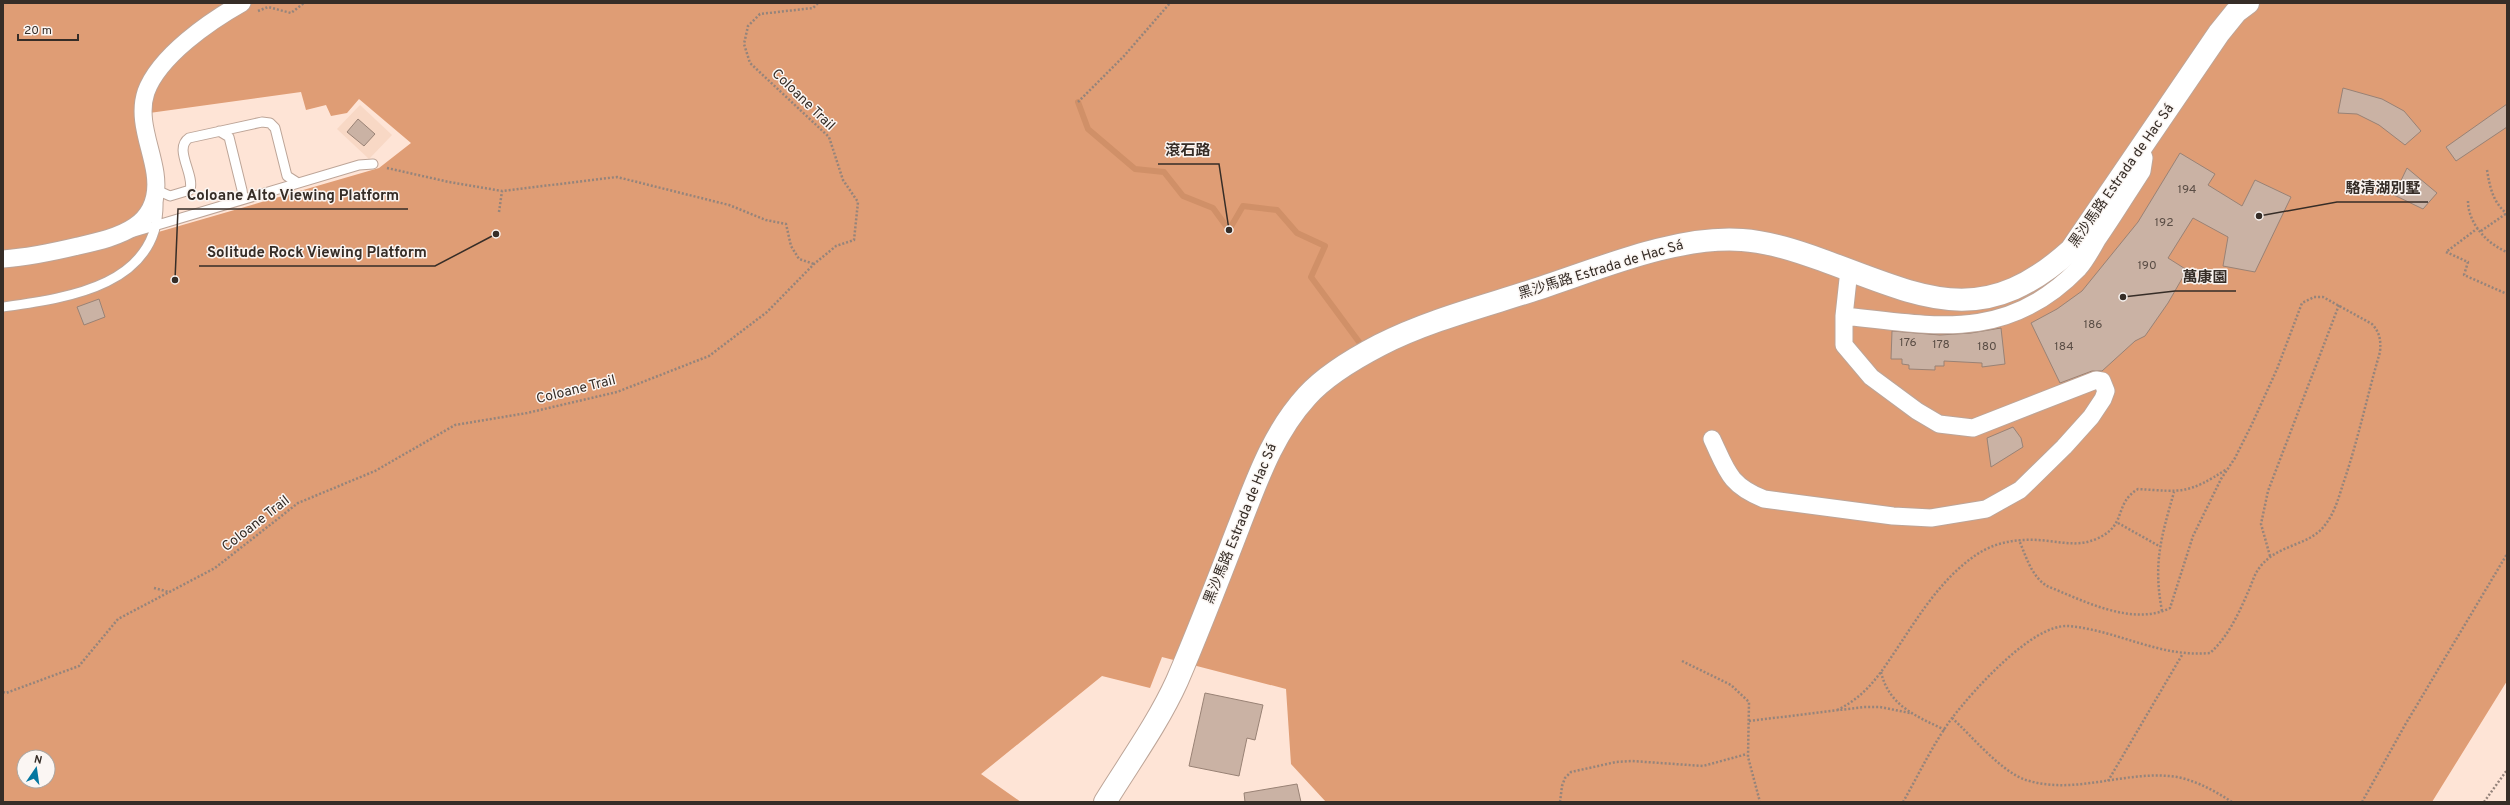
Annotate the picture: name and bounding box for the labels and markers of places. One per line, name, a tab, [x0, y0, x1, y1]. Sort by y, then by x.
callout: 滾石路	[1158, 137, 1219, 164]
callout: 駱清湖別墅	[2337, 175, 2428, 202]
callout: Coloane Alto Viewing Platform	[178, 182, 408, 209]
callout: Solitude Rock Viewing Platform	[199, 239, 435, 266]
callout: 萬康園	[2175, 264, 2236, 291]

